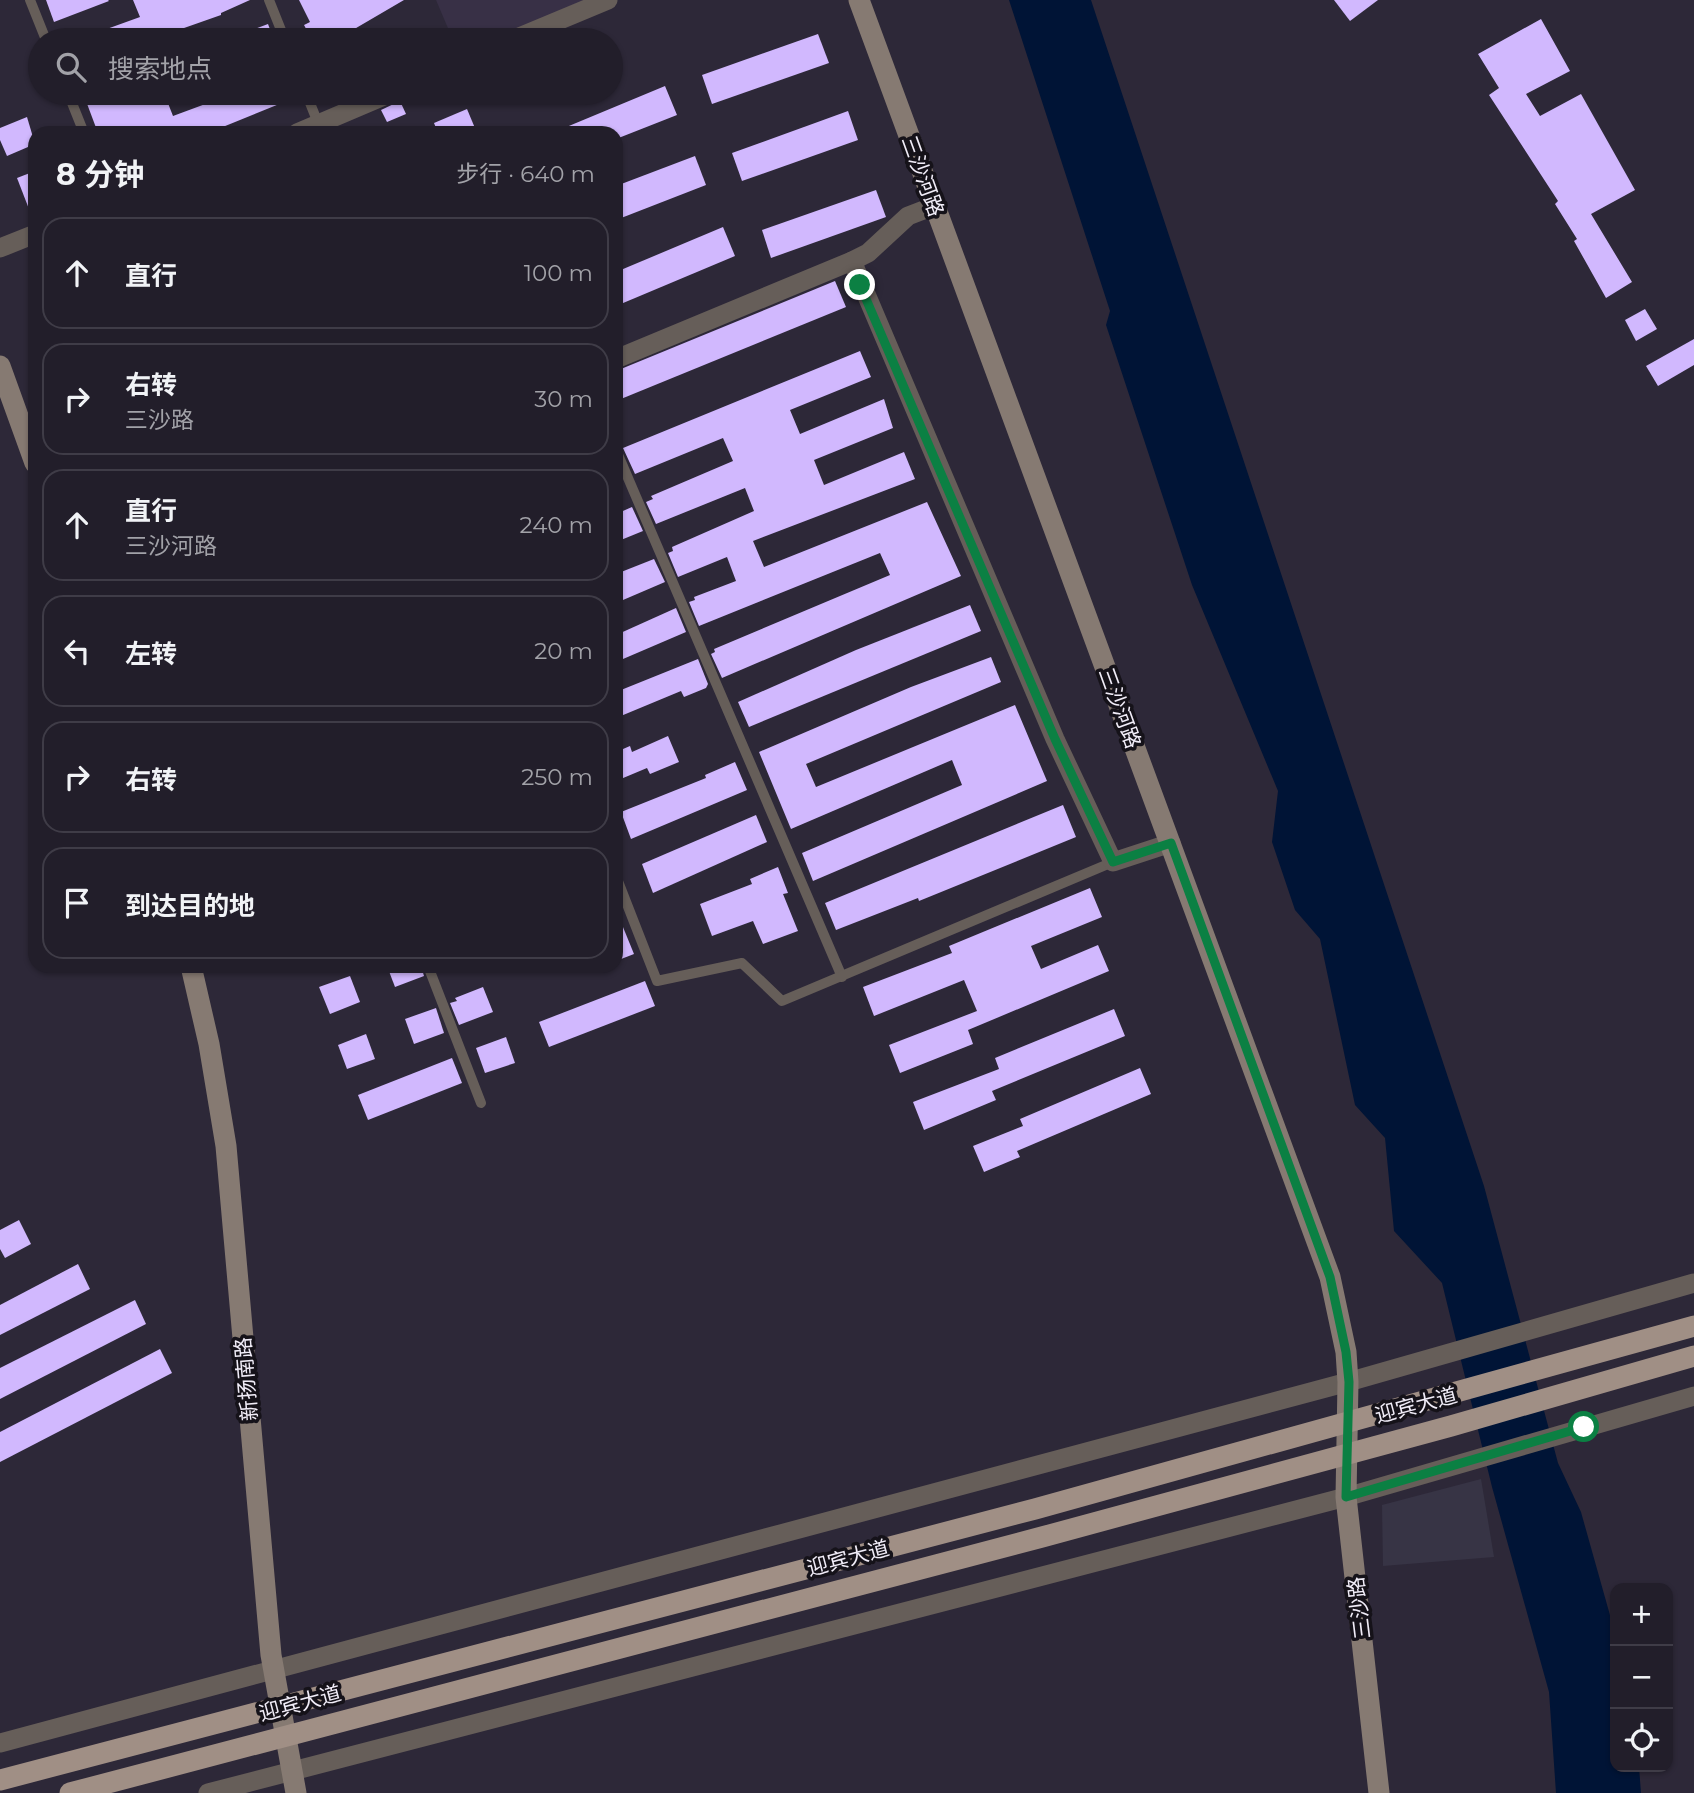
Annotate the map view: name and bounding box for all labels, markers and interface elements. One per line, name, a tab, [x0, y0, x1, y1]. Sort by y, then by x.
search box	[28, 28, 623, 105]
icon: search	[52, 48, 90, 86]
text: 搜索地点	[108, 53, 212, 85]
street label: 三沙河路	[897, 132, 949, 220]
text: 8 分钟	[56, 156, 144, 193]
text: 步行 · 640 m	[456, 160, 595, 188]
icon: ahead	[58, 254, 96, 292]
text: 100 m	[524, 259, 593, 287]
text: 直行	[125, 260, 177, 292]
route end	[844, 269, 875, 300]
text: 右转	[125, 369, 177, 401]
icon: right	[58, 380, 96, 418]
text: 30 m	[534, 385, 593, 413]
text: 三沙路	[125, 406, 194, 434]
text: 直行	[125, 495, 177, 527]
icon: ahead	[58, 506, 96, 544]
text: 240 m	[520, 511, 593, 539]
text: 三沙河路	[125, 532, 217, 560]
icon: left	[58, 632, 96, 670]
text: 20 m	[534, 637, 593, 665]
text: 左转	[125, 638, 177, 670]
street label: 三沙河路	[1094, 664, 1146, 752]
icon: right	[58, 758, 96, 796]
text: 250 m	[521, 763, 593, 791]
text: 右转	[125, 764, 177, 796]
icon: arrive	[58, 884, 96, 922]
text: 到达目的地	[125, 890, 255, 922]
street label: 新扬南路	[230, 1336, 262, 1422]
street label: 迎宾大道	[1372, 1382, 1460, 1428]
route start	[1568, 1411, 1599, 1442]
street label: 迎宾大道	[804, 1535, 892, 1581]
street label: 三沙路	[1343, 1575, 1375, 1641]
map controls	[1610, 1583, 1673, 1772]
button: +	[1610, 1583, 1673, 1646]
button: −	[1610, 1646, 1673, 1709]
street label: 迎宾大道	[256, 1680, 344, 1726]
button: locate	[1610, 1709, 1673, 1772]

